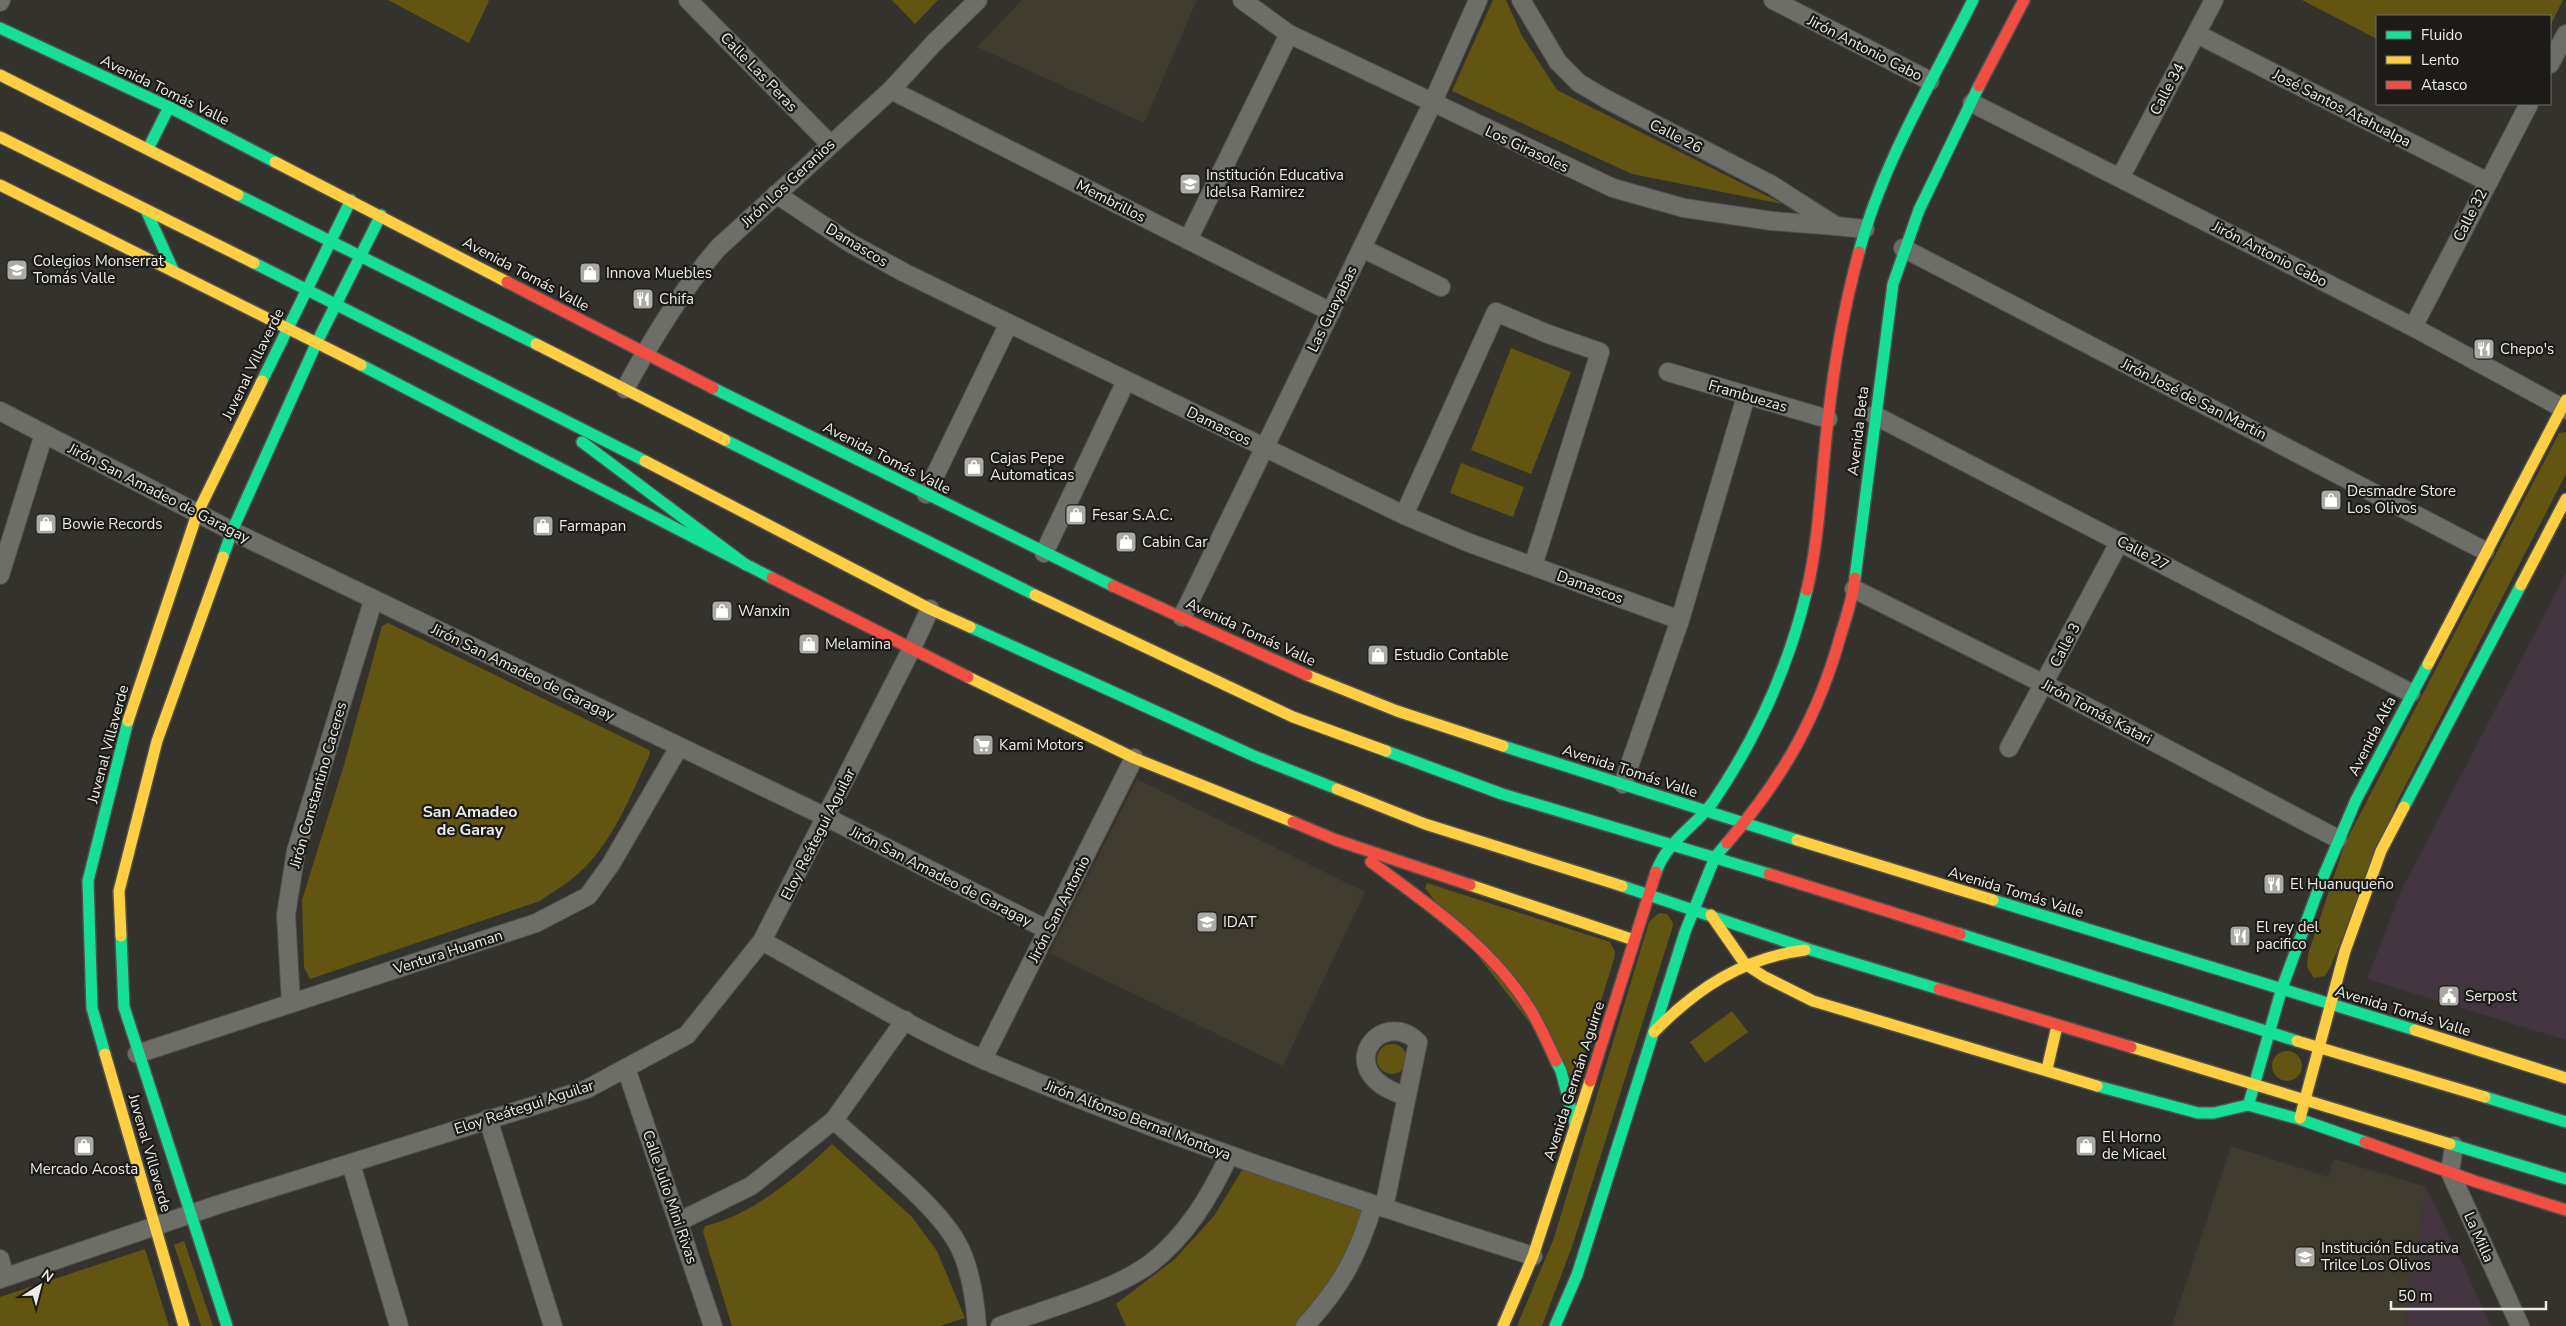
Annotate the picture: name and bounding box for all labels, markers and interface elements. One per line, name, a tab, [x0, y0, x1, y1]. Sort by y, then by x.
street label: Jirón Antonio Cabo	[1803, 10, 1926, 86]
legend	[2376, 15, 2551, 105]
text: Fluido	[2421, 25, 2463, 45]
street label: Calle Las Peras	[716, 28, 802, 116]
street label: Avenida Tomás Valle	[97, 50, 233, 130]
text: Lento	[2421, 50, 2459, 70]
street label: Calle 34	[2145, 59, 2189, 119]
street label: José Santos Atahualpa	[2269, 64, 2414, 152]
text: Atasco	[2421, 75, 2467, 95]
street label: Calle 26	[1646, 114, 1706, 158]
street label: Los Girasoles	[1482, 121, 1572, 177]
street label: Jirón Los Geranios	[736, 134, 839, 232]
place label: Institución Educativa Idelsa Ramirez	[1206, 165, 1344, 202]
school or university icon: Institución Educativa Idelsa Ramirez	[1178, 172, 1202, 196]
street label: Membrillos	[1073, 175, 1149, 227]
street label: Calle 32	[2448, 185, 2492, 245]
street label: Jirón Antonio Cabo	[2208, 216, 2331, 292]
street label: Damascos	[822, 219, 892, 271]
street label: Avenida Tomás Valle	[459, 232, 593, 316]
place label: Colegios Monserrat Tomás Valle	[33, 251, 164, 288]
school or university icon: Colegios Monserrat Tomás Valle	[5, 258, 29, 282]
shop icon: Innova Muebles	[578, 261, 602, 285]
street label: Las Guayabas	[1302, 262, 1362, 356]
place label: Innova Muebles	[606, 263, 712, 283]
restaurant icon: Chifa	[631, 287, 655, 311]
place label: Chifa	[659, 289, 694, 309]
street label: Juvenal Villaverde	[217, 305, 289, 424]
restaurant icon: Chepo's	[2472, 337, 2496, 361]
place label: Chepo's	[2500, 339, 2554, 359]
street label: Jirón José de San Martín	[2117, 353, 2270, 444]
street label: Frambuezas	[1706, 375, 1790, 417]
street label: Avenida Beta	[1843, 385, 1873, 477]
street label: Damascos	[1183, 402, 1255, 450]
street label: Avenida Tomás Valle	[820, 417, 954, 499]
street label: Jirón San Amadeo de Garagay	[64, 438, 254, 548]
place label: Cajas Pepe Automaticas	[990, 448, 1074, 485]
shop icon: Cajas Pepe Automaticas	[962, 455, 986, 479]
place label: Desmadre Store Los Olivos	[2347, 481, 2456, 518]
shop icon: Desmadre Store Los Olivos	[2319, 488, 2343, 512]
shop icon: Fesar S.A.C.	[1064, 503, 1088, 527]
place label: Fesar S.A.C.	[1092, 505, 1173, 525]
shop icon: Bowie Records	[34, 512, 58, 536]
place label: Bowie Records	[62, 514, 163, 534]
shop icon: Farmapan	[531, 514, 555, 538]
place label: Farmapan	[559, 516, 626, 536]
shop icon: Cabin Car	[1114, 530, 1138, 554]
street label: Calle 27	[2113, 531, 2173, 575]
place label: Cabin Car	[1142, 532, 1208, 552]
street label: Damascos	[1554, 566, 1626, 608]
street label: Avenida Tomás Valle	[1183, 593, 1319, 671]
shop icon: Wanxin	[710, 599, 734, 623]
place label: Wanxin	[738, 601, 790, 621]
street label: Jirón San Amadeo de Garagay	[427, 618, 618, 725]
street label: Calle 3	[2045, 619, 2085, 671]
shop icon: Melamina	[797, 632, 821, 656]
place label: Melamina	[825, 634, 891, 654]
shop icon: Estudio Contable	[1366, 643, 1390, 667]
place label: Estudio Contable	[1394, 645, 1509, 665]
street label: Jirón Tomás Katari	[2038, 674, 2155, 749]
street label: Juvenal Villaverde	[82, 683, 133, 806]
street label: Avenida Alfa	[2343, 693, 2401, 779]
street label: Jirón Constantino Caceres	[284, 700, 351, 871]
supermarket icon: Kami Motors	[971, 733, 995, 757]
place label: Kami Motors	[999, 735, 1084, 755]
street label: Avenida Tomás Valle	[1560, 740, 1700, 802]
street label: Eloy Reátegui Aguilar	[776, 764, 860, 903]
district label: San Amadeo de Garay	[423, 801, 517, 841]
street label: Jirón San Amadeo de Garagay	[846, 821, 1036, 931]
street label: Jirón San Antonio	[1023, 852, 1095, 967]
street label: Avenida Tomás Valle	[1946, 862, 2086, 922]
restaurant icon: El Huanuqueño	[2262, 872, 2286, 896]
place label: El Huanuqueño	[2290, 874, 2394, 894]
school or university icon: IDAT	[1195, 910, 1219, 934]
place label: IDAT	[1223, 912, 1257, 932]
place label: El rey del pacifico	[2256, 917, 2319, 954]
restaurant icon: El rey del pacifico	[2228, 924, 2252, 948]
street label: Ventura Huaman	[390, 925, 505, 979]
street label: Avenida Tomás Valle	[2333, 981, 2473, 1041]
public building icon: Serpost	[2437, 984, 2461, 1008]
place label: Serpost	[2465, 986, 2518, 1006]
street label: Avenida Germán Aguirre	[1539, 999, 1609, 1163]
street label: Eloy Reátegui Aguilar	[452, 1075, 597, 1139]
street label: Jirón Alfonso Bernal Montoya	[1041, 1075, 1234, 1165]
street label: Juvenal Villaverde	[123, 1091, 176, 1214]
street label: Calle Julio Mini Rivas	[638, 1127, 702, 1267]
place label: El Horno de Micael	[2102, 1127, 2167, 1164]
shop icon: Mercado Acosta	[72, 1134, 96, 1158]
shop icon: El Horno de Micael	[2074, 1134, 2098, 1158]
place label: Mercado Acosta	[30, 1159, 138, 1179]
street label: La Milla	[2459, 1209, 2499, 1265]
place label: Institución Educativa Trilce Los Olivos	[2321, 1238, 2459, 1275]
school or university icon: Institución Educativa Trilce Los Olivos	[2293, 1245, 2317, 1269]
north arrow	[15, 1261, 65, 1311]
text: N	[38, 1265, 57, 1287]
scale bar	[2391, 1278, 2546, 1310]
text: 50 m	[2398, 1286, 2433, 1306]

